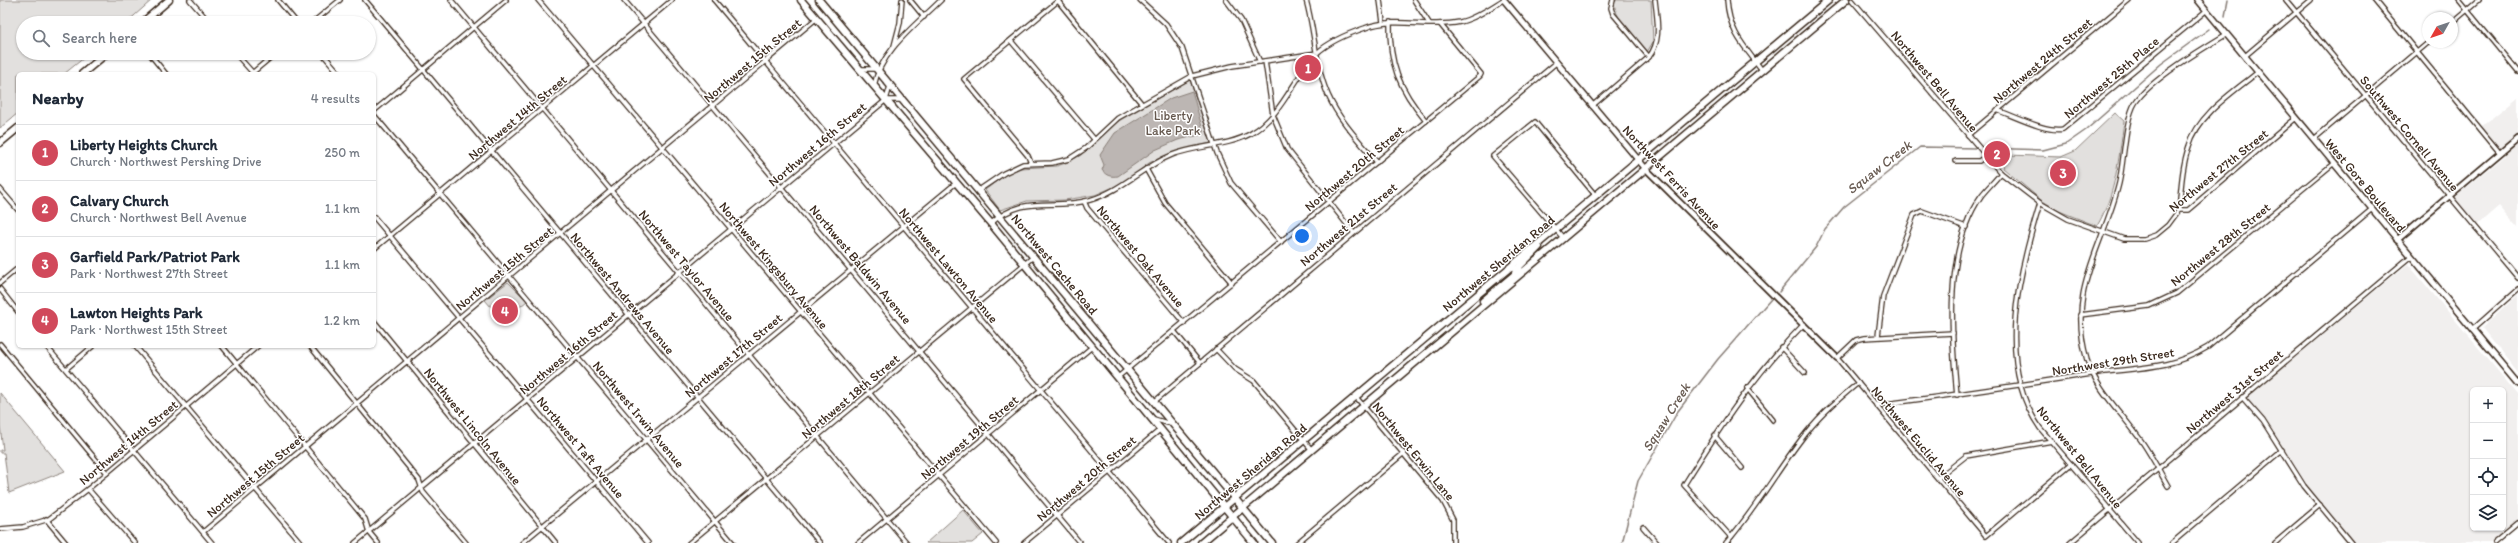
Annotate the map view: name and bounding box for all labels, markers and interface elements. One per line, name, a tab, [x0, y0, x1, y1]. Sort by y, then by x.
north arrow	[2422, 12, 2458, 48]
street label: Northwest 24th Street	[1990, 14, 2095, 106]
street label: Northwest 15th Street	[700, 15, 804, 106]
search box	[16, 16, 376, 60]
icon: search	[30, 27, 52, 49]
street label: Northwest Bell Avenue	[1888, 28, 1981, 135]
text: Search here	[62, 29, 137, 47]
street label: Northwest 25th Place	[2061, 33, 2162, 121]
pin: 1	[1295, 53, 1321, 83]
street label: Northwest 14th Street	[465, 72, 570, 163]
street label: Southwest Cornell Avenue	[2357, 73, 2462, 194]
text: Nearby	[32, 88, 84, 108]
text: 4 results	[311, 91, 360, 106]
street label: Northwest 16th Street	[765, 99, 869, 190]
park label: Liberty Lake Park	[1146, 108, 1201, 138]
street label: Northwest 20th Street	[1302, 122, 1407, 214]
street label: Northwest Ferris Avenue	[1620, 122, 1724, 232]
street label: Northwest 27th Street	[2166, 126, 2271, 215]
street label: West Gore Boulevard	[2322, 135, 2409, 235]
text: Liberty Heights Church	[70, 136, 217, 154]
water label: Squaw Creek	[1844, 136, 1916, 198]
pin: 2	[1984, 139, 2010, 169]
text: 1	[42, 145, 48, 160]
text: 250 m	[324, 145, 360, 160]
text: Church · Northwest Pershing Drive	[70, 154, 262, 169]
pin: 3	[2050, 158, 2076, 188]
street label: Northwest 21st Street	[1297, 179, 1400, 269]
text: Calvary Church	[70, 192, 169, 210]
street label: Northwest Kingsbury Avenue	[716, 199, 831, 332]
street label: Northwest 28th Street	[2167, 199, 2273, 289]
text: 2	[42, 201, 48, 216]
text: 1.1 km	[325, 201, 360, 216]
street label: Northwest Baldwin Avenue	[806, 202, 915, 327]
street label: Northwest Oak Avenue	[1094, 202, 1188, 310]
street label: Northwest Lawton Avenue	[896, 205, 1001, 326]
street label: Northwest Taylor Avenue	[636, 207, 737, 324]
text: Church · Northwest Bell Avenue	[70, 210, 247, 225]
street label: Northwest Cache Road	[1008, 211, 1101, 318]
street label: Northwest Sheridan Road	[1439, 212, 1557, 315]
street label: Northwest 15th Street	[452, 223, 556, 314]
your location	[1292, 226, 1312, 246]
street label: Northwest Andrews Avenue	[567, 230, 678, 357]
text: Garfield Park/Patriot Park	[70, 248, 240, 266]
text: 3	[41, 257, 49, 272]
text: 1.1 km	[325, 257, 360, 272]
text: Park · Northwest 27th Street	[70, 266, 228, 281]
pin: 4	[492, 296, 518, 326]
text: Lawton Heights Park	[70, 304, 203, 322]
street label: Northwest 16th Street	[516, 307, 620, 398]
street label: Northwest 17th Street	[682, 310, 785, 401]
text: 4	[41, 313, 49, 328]
text: 1.2 km	[324, 313, 360, 328]
text: Park · Northwest 15th Street	[70, 322, 227, 337]
street label: Northwest 29th Street	[2051, 344, 2175, 379]
street label: Northwest 31st Street	[2183, 346, 2286, 436]
street label: Northwest 18th Street	[798, 351, 902, 442]
street label: Northwest Irwin Avenue	[590, 358, 688, 471]
street label: Northwest Lincoln Avenue	[421, 365, 524, 488]
water label: Squaw Creek	[1639, 379, 1695, 455]
street label: Northwest Euclid Avenue	[1868, 383, 1969, 499]
map controls	[2470, 387, 2506, 531]
button: +	[2470, 387, 2506, 423]
street label: Northwest 19th Street	[917, 392, 1021, 483]
street label: Northwest Taft Avenue	[534, 393, 628, 501]
street label: Northwest 14th Street	[76, 397, 181, 488]
street label: Northwest Erwin Lane	[1369, 399, 1458, 504]
street label: Northwest Bell Avenue	[2034, 403, 2125, 511]
street label: Northwest Sheridan Road	[1191, 420, 1309, 523]
button: −	[2470, 423, 2506, 459]
street label: Northwest 15th Street	[203, 430, 307, 521]
street label: Northwest 20th Street	[1034, 432, 1139, 524]
button: locate	[2470, 459, 2506, 495]
button: layers	[2470, 495, 2506, 531]

